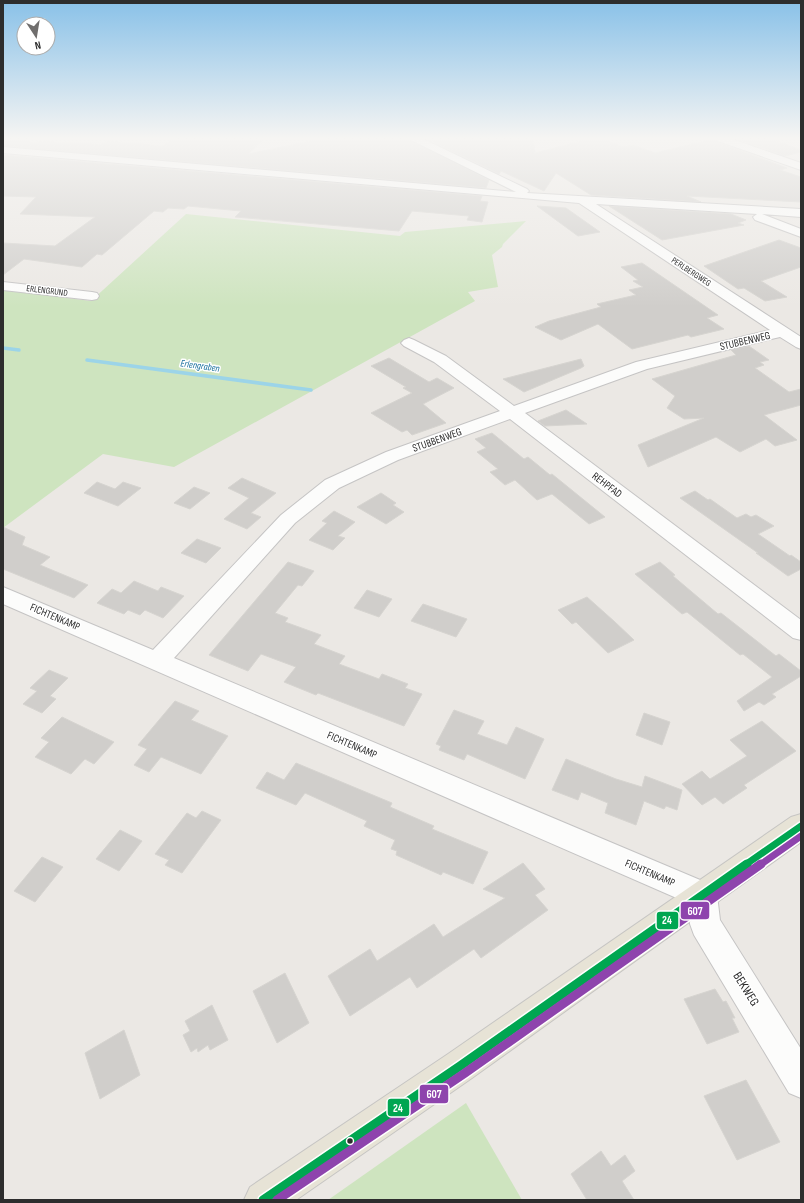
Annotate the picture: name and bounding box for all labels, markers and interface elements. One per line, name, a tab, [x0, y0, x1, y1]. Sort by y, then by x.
north arrow	[16, 16, 56, 56]
text: N	[34, 38, 42, 52]
street label: PERLBERGWEG	[669, 255, 713, 289]
street label: ERLENGRUND	[26, 283, 68, 299]
street label: STUBBENWEG	[718, 329, 772, 353]
water label: Erlengraben	[180, 357, 220, 375]
street label: STUBBENWEG	[411, 425, 463, 455]
street label: REHPFAD	[589, 470, 625, 500]
street label: FICHTENKAMP	[28, 601, 82, 633]
street label: FICHTENKAMP	[325, 729, 379, 761]
street label: FICHTENKAMP	[623, 857, 677, 889]
line badge: 607	[680, 901, 710, 920]
text: 607	[687, 905, 703, 918]
line badge: 24	[656, 911, 679, 930]
text: 24	[662, 914, 672, 927]
street label: BEKWEG	[729, 969, 763, 1009]
line badge: 607	[419, 1084, 449, 1104]
text: 607	[426, 1088, 442, 1101]
line badge: 24	[387, 1098, 410, 1117]
text: 24	[393, 1102, 403, 1115]
unlabelled marker	[345, 1136, 355, 1146]

